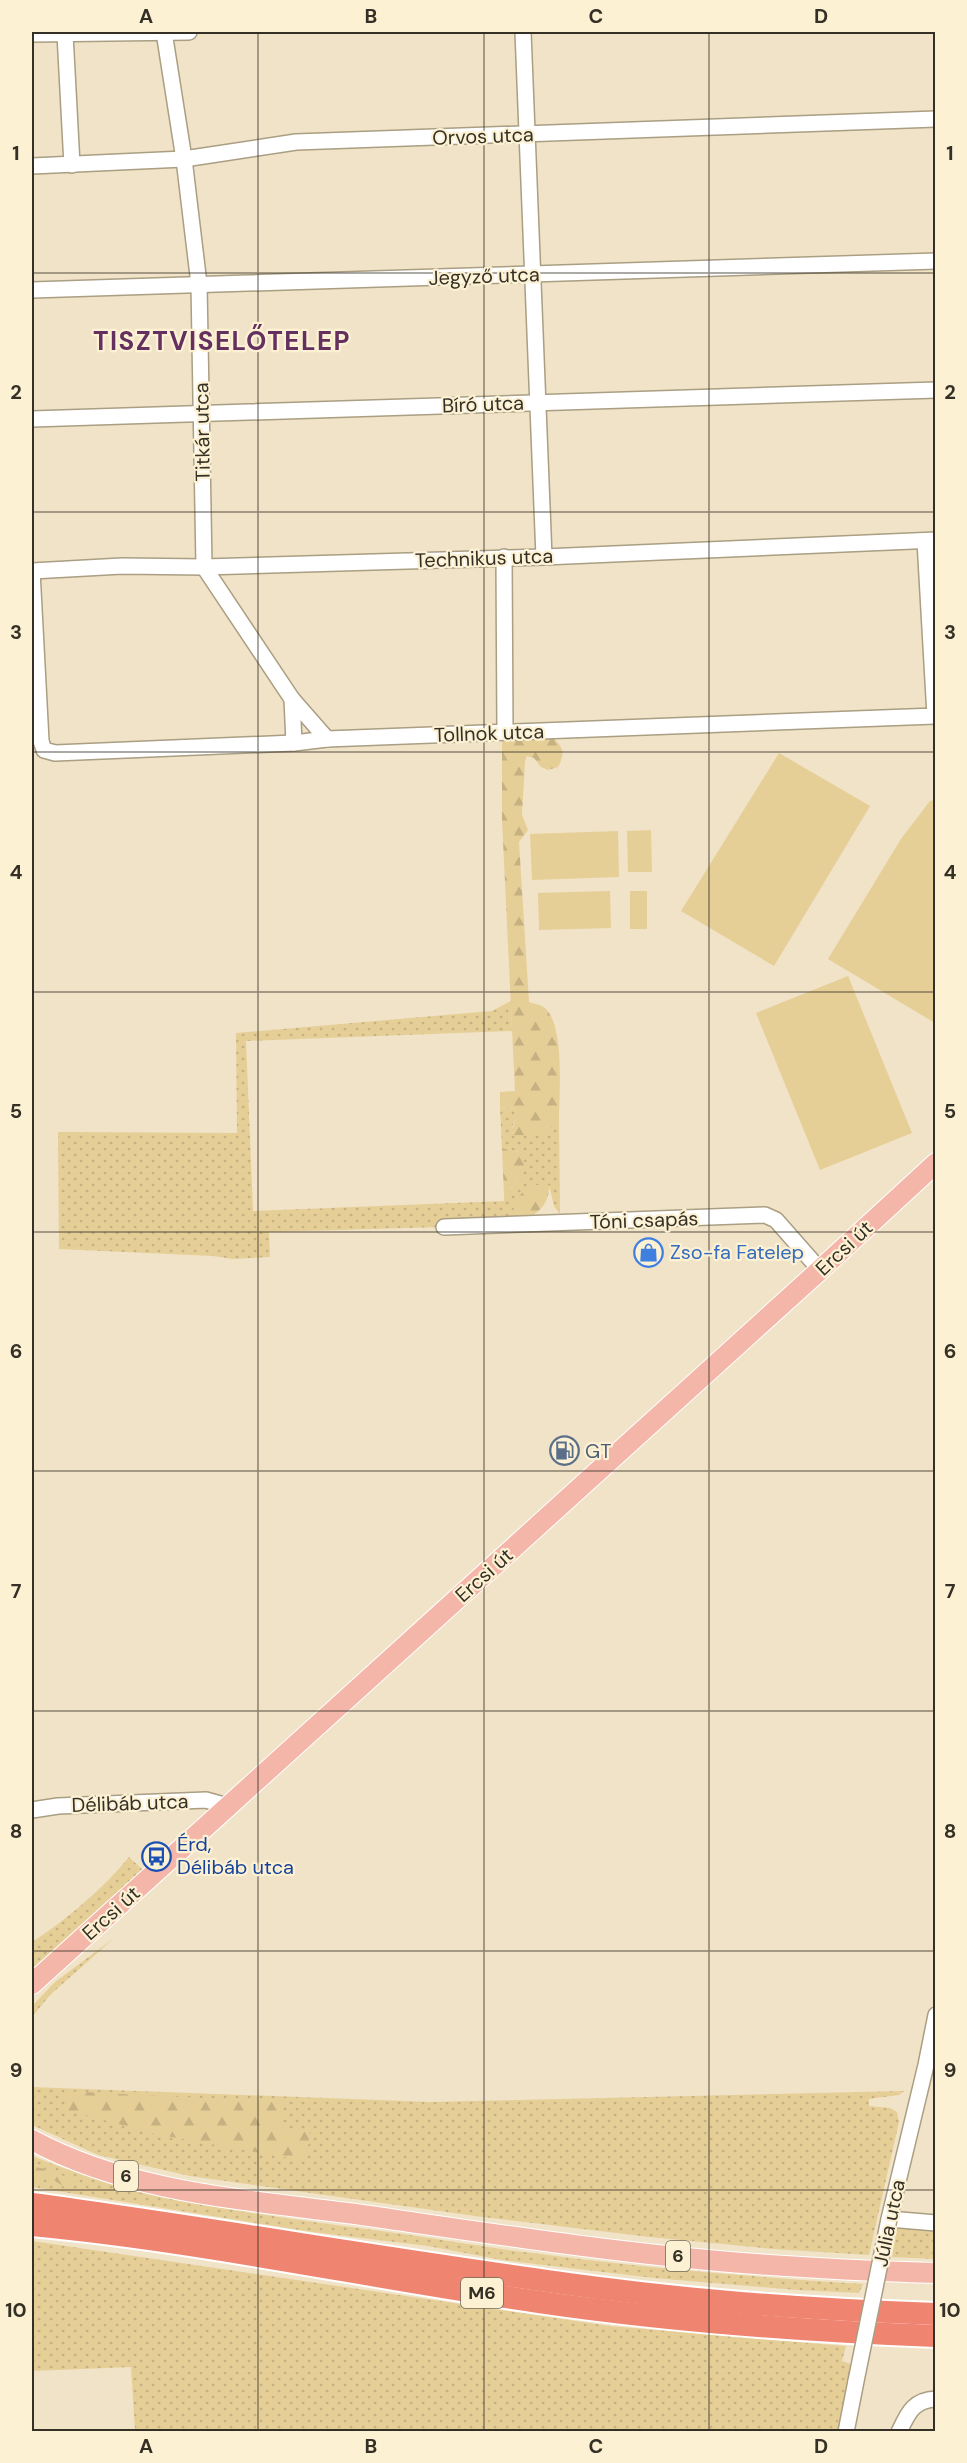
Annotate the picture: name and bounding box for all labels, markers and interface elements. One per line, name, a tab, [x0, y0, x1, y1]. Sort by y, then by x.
text: A	[139, 3, 153, 29]
text: B	[365, 3, 377, 29]
text: C	[589, 3, 603, 29]
text: D	[814, 3, 828, 29]
street label: Orvos utca	[432, 121, 534, 151]
text: 1	[12, 140, 20, 166]
text: 1	[946, 140, 954, 166]
street label: Jegyző utca	[428, 261, 540, 291]
district label: TISZTVISELŐTELEP	[93, 324, 351, 358]
text: 2	[10, 379, 22, 405]
text: 2	[944, 379, 956, 405]
street label: Titkár utca	[188, 382, 216, 482]
street label: Bíró utca	[442, 390, 524, 418]
street label: Technikus utca	[414, 543, 554, 573]
text: 3	[10, 619, 22, 645]
text: 3	[944, 619, 956, 645]
street label: Tollnok utca	[433, 718, 545, 748]
text: 4	[10, 859, 23, 885]
text: 4	[944, 859, 957, 885]
text: 5	[10, 1098, 22, 1124]
text: 5	[944, 1098, 956, 1124]
street label: Tóni csapás	[589, 1205, 699, 1235]
street label: Ercsi út	[810, 1215, 878, 1281]
shop icon: Zso-fa Fatelep	[633, 1236, 665, 1268]
place label: Zso-fa Fatelep	[670, 1239, 804, 1265]
text: 6	[10, 1338, 22, 1364]
text: 6	[944, 1338, 956, 1364]
fuel station icon: GT	[548, 1435, 580, 1467]
place label: GT	[585, 1438, 611, 1464]
street label: Ercsi út	[450, 1542, 519, 1608]
text: 7	[11, 1578, 22, 1604]
text: 7	[945, 1578, 956, 1604]
street label: Délibáb utca	[71, 1788, 189, 1818]
text: 8	[10, 1818, 22, 1844]
text: 8	[944, 1818, 956, 1844]
place label: Érd, Délibáb utca	[177, 1831, 294, 1880]
bus stop icon: Érd, Délibáb utca	[140, 1840, 172, 1872]
street label: Ercsi út	[77, 1880, 146, 1946]
text: 9	[10, 2057, 22, 2083]
text: 9	[944, 2057, 956, 2083]
road number: 6	[114, 2161, 138, 2191]
street label: Júlia utca	[867, 2177, 911, 2269]
road number: 6	[666, 2241, 690, 2271]
road number: M6	[461, 2278, 503, 2308]
text: 10	[5, 2297, 27, 2323]
text: 10	[939, 2297, 961, 2323]
text: A	[139, 2433, 153, 2459]
text: B	[365, 2433, 377, 2459]
text: C	[589, 2433, 603, 2459]
text: D	[814, 2433, 828, 2459]

